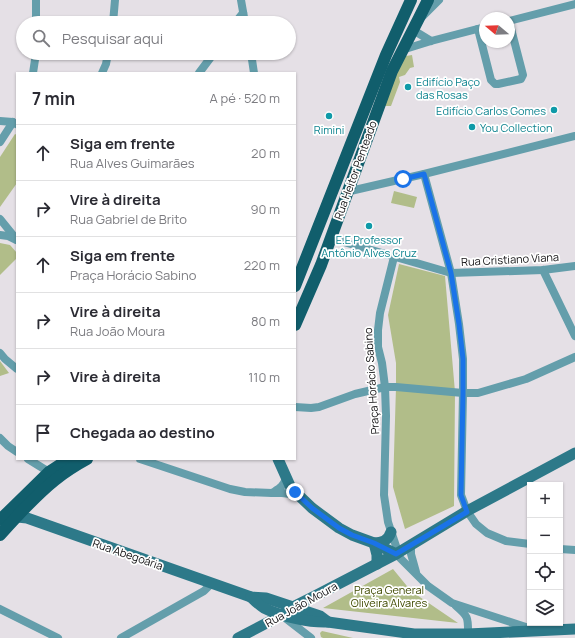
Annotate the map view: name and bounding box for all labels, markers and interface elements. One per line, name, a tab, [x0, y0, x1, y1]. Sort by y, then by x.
north arrow	[479, 12, 515, 48]
search box	[16, 16, 296, 60]
icon: search	[30, 27, 52, 49]
text: Pesquisar aqui	[62, 28, 163, 49]
place label: Edifício Paço das Rosas	[416, 74, 481, 102]
marker: Edifício Paço das Rosas	[403, 82, 413, 92]
text: 7 min	[32, 87, 75, 110]
text: A pé · 520 m	[210, 89, 280, 107]
place label: Edifício Carlos Gomes	[436, 103, 546, 118]
marker: Edifício Carlos Gomes	[549, 105, 559, 115]
marker: Rimini	[324, 111, 334, 121]
street label: Rua Heitor Penteado	[330, 118, 380, 222]
place label: You Collection	[480, 120, 553, 135]
place label: Rimini	[314, 122, 344, 137]
marker: You Collection	[467, 122, 477, 132]
text: Siga em frente	[70, 133, 175, 154]
icon: ahead	[32, 142, 54, 164]
text: 20 m	[251, 144, 280, 162]
text: Rua Alves Guimarães	[70, 154, 195, 172]
route start	[394, 170, 412, 188]
text: Vire à direita	[70, 189, 161, 210]
icon: right	[32, 198, 54, 220]
text: 90 m	[250, 200, 280, 218]
text: Rua Gabriel de Brito	[70, 210, 187, 228]
marker: E.E Professor Antônio Alves Cruz	[364, 221, 374, 231]
place label: E.E Professor Antônio Alves Cruz	[321, 232, 417, 260]
text: Siga em frente	[70, 245, 175, 266]
street label: Rua Cristiano Viana	[461, 249, 559, 269]
icon: ahead	[32, 254, 54, 276]
text: 220 m	[244, 256, 280, 274]
text: Praça Horácio Sabino	[70, 266, 196, 284]
text: Vire à direita	[70, 301, 161, 322]
icon: right	[32, 310, 54, 332]
text: 80 m	[251, 312, 280, 330]
text: Rua João Moura	[70, 322, 165, 340]
street label: Praça Horácio Sabino	[360, 327, 382, 435]
icon: right	[32, 366, 54, 388]
text: Vire à direita	[70, 366, 161, 387]
text: 110 m	[248, 368, 280, 386]
icon: arrive	[32, 422, 54, 444]
text: Chegada ao destino	[70, 422, 215, 443]
map controls	[527, 482, 563, 626]
button: +	[527, 482, 563, 518]
route end	[286, 483, 304, 501]
button: −	[527, 518, 563, 554]
street label: Rua Abegoária	[91, 535, 165, 573]
button: locate	[527, 554, 563, 590]
street label: Rua João Moura	[262, 578, 340, 630]
park label: Praça General Oliveira Alvares	[351, 582, 427, 610]
button: layers	[527, 590, 563, 626]

